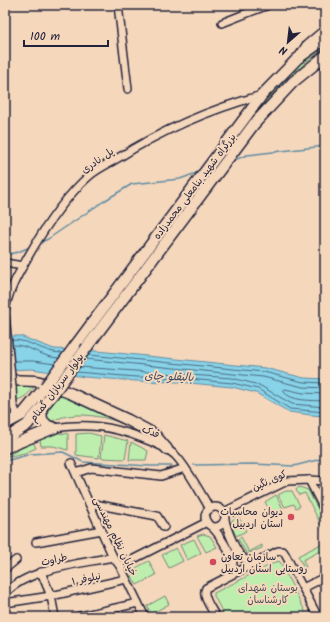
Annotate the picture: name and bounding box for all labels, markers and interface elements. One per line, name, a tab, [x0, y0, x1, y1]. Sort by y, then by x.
scale bar	[24, 22, 108, 48]
north arrow	[268, 22, 308, 62]
text: 100 m	[30, 27, 61, 46]
text: N	[276, 40, 291, 60]
street label: بزرگراه شهید بنامعلی محمدزاده	[149, 130, 240, 243]
street label: پل نادری	[78, 144, 117, 178]
street label: بولوار سربازان گمنام	[26, 350, 88, 425]
water label: بالیقلو چای	[144, 367, 195, 387]
street label: فدک	[139, 421, 162, 443]
street label: کوی نگین	[249, 466, 289, 496]
street label: خیابان نظام مهندسی	[89, 494, 141, 579]
place label: دیوان محاسبات استان اردبیل	[220, 504, 283, 532]
marker: دیوان محاسبات استان اردبیل	[286, 512, 296, 522]
street label: طراوت	[40, 549, 69, 571]
place label: سازمان تعاون روستایی استان اردبیل	[221, 549, 308, 577]
marker: سازمان تعاون روستایی استان اردبیل	[208, 557, 218, 567]
street label: نیلوفر ۱	[70, 568, 102, 590]
park label: بوستان شهدای کارشناسان	[238, 580, 298, 608]

